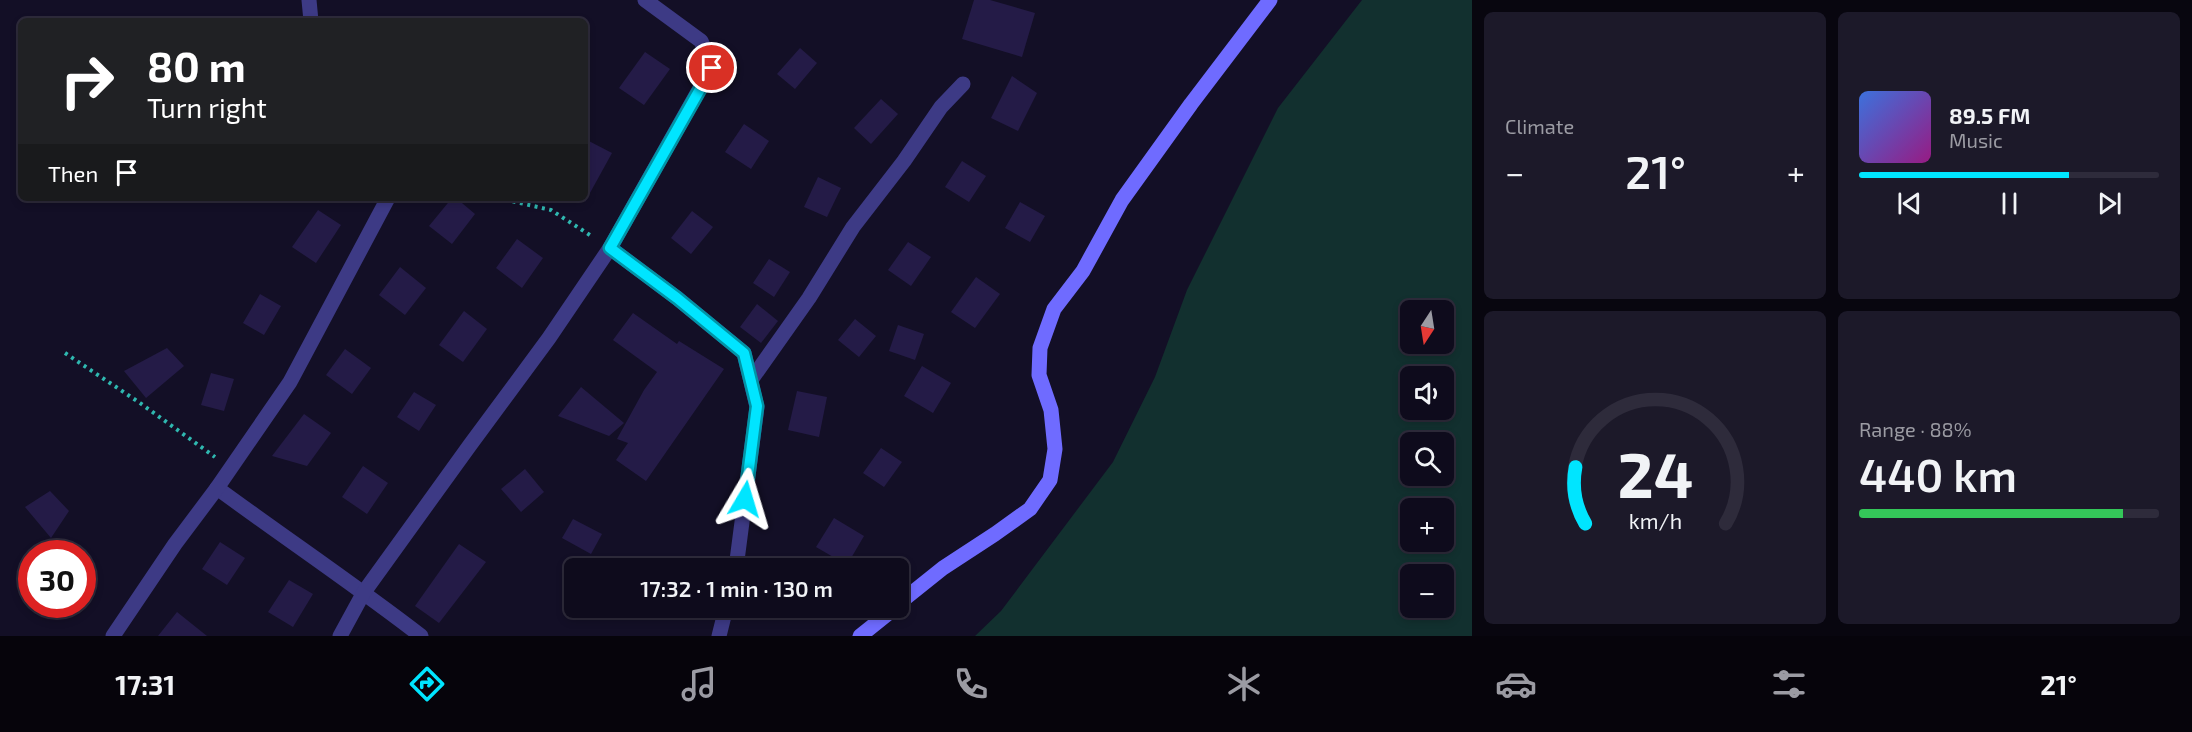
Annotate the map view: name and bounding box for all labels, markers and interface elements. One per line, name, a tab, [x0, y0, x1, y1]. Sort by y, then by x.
text: 80 m	[147, 40, 246, 90]
icon: right	[48, 42, 126, 120]
pin	[686, 42, 737, 93]
icon: arrive	[695, 51, 728, 84]
text: Turn right	[147, 91, 267, 123]
text: 89.5 FM	[1949, 102, 2030, 128]
text: Climate	[1505, 114, 1574, 138]
text: Music	[1949, 128, 2003, 152]
text: 21°	[1625, 144, 1686, 198]
text: −	[1505, 152, 1524, 192]
text: +	[1787, 152, 1805, 192]
icon: arrive	[110, 156, 143, 189]
text: Then	[48, 160, 98, 186]
icon: previous	[1893, 187, 1926, 220]
icon: pause	[1993, 187, 2026, 220]
icon: next	[2093, 187, 2126, 220]
north arrow	[1400, 300, 1454, 354]
map controls	[1400, 300, 1454, 618]
button: sound	[1400, 366, 1454, 420]
text: Range · 88%	[1859, 417, 1972, 441]
button: search	[1400, 432, 1454, 486]
text: 24	[1617, 436, 1693, 511]
text: 440 km	[1859, 447, 2017, 501]
position arrow	[713, 467, 777, 531]
button: +	[1400, 498, 1454, 552]
text: km/h	[1628, 509, 1682, 534]
speed limit sign: 30	[18, 540, 96, 618]
button: −	[1400, 564, 1454, 618]
text: 17:32 · 1 min · 130 m	[640, 575, 833, 601]
icon: directions	[406, 663, 448, 705]
icon: music	[678, 663, 720, 705]
icon: phone	[950, 663, 992, 705]
icon: climate	[1223, 663, 1265, 705]
icon: car	[1495, 663, 1537, 705]
icon: filters	[1768, 663, 1810, 705]
text: 17:31	[115, 668, 175, 700]
text: 21°	[2040, 668, 2077, 700]

